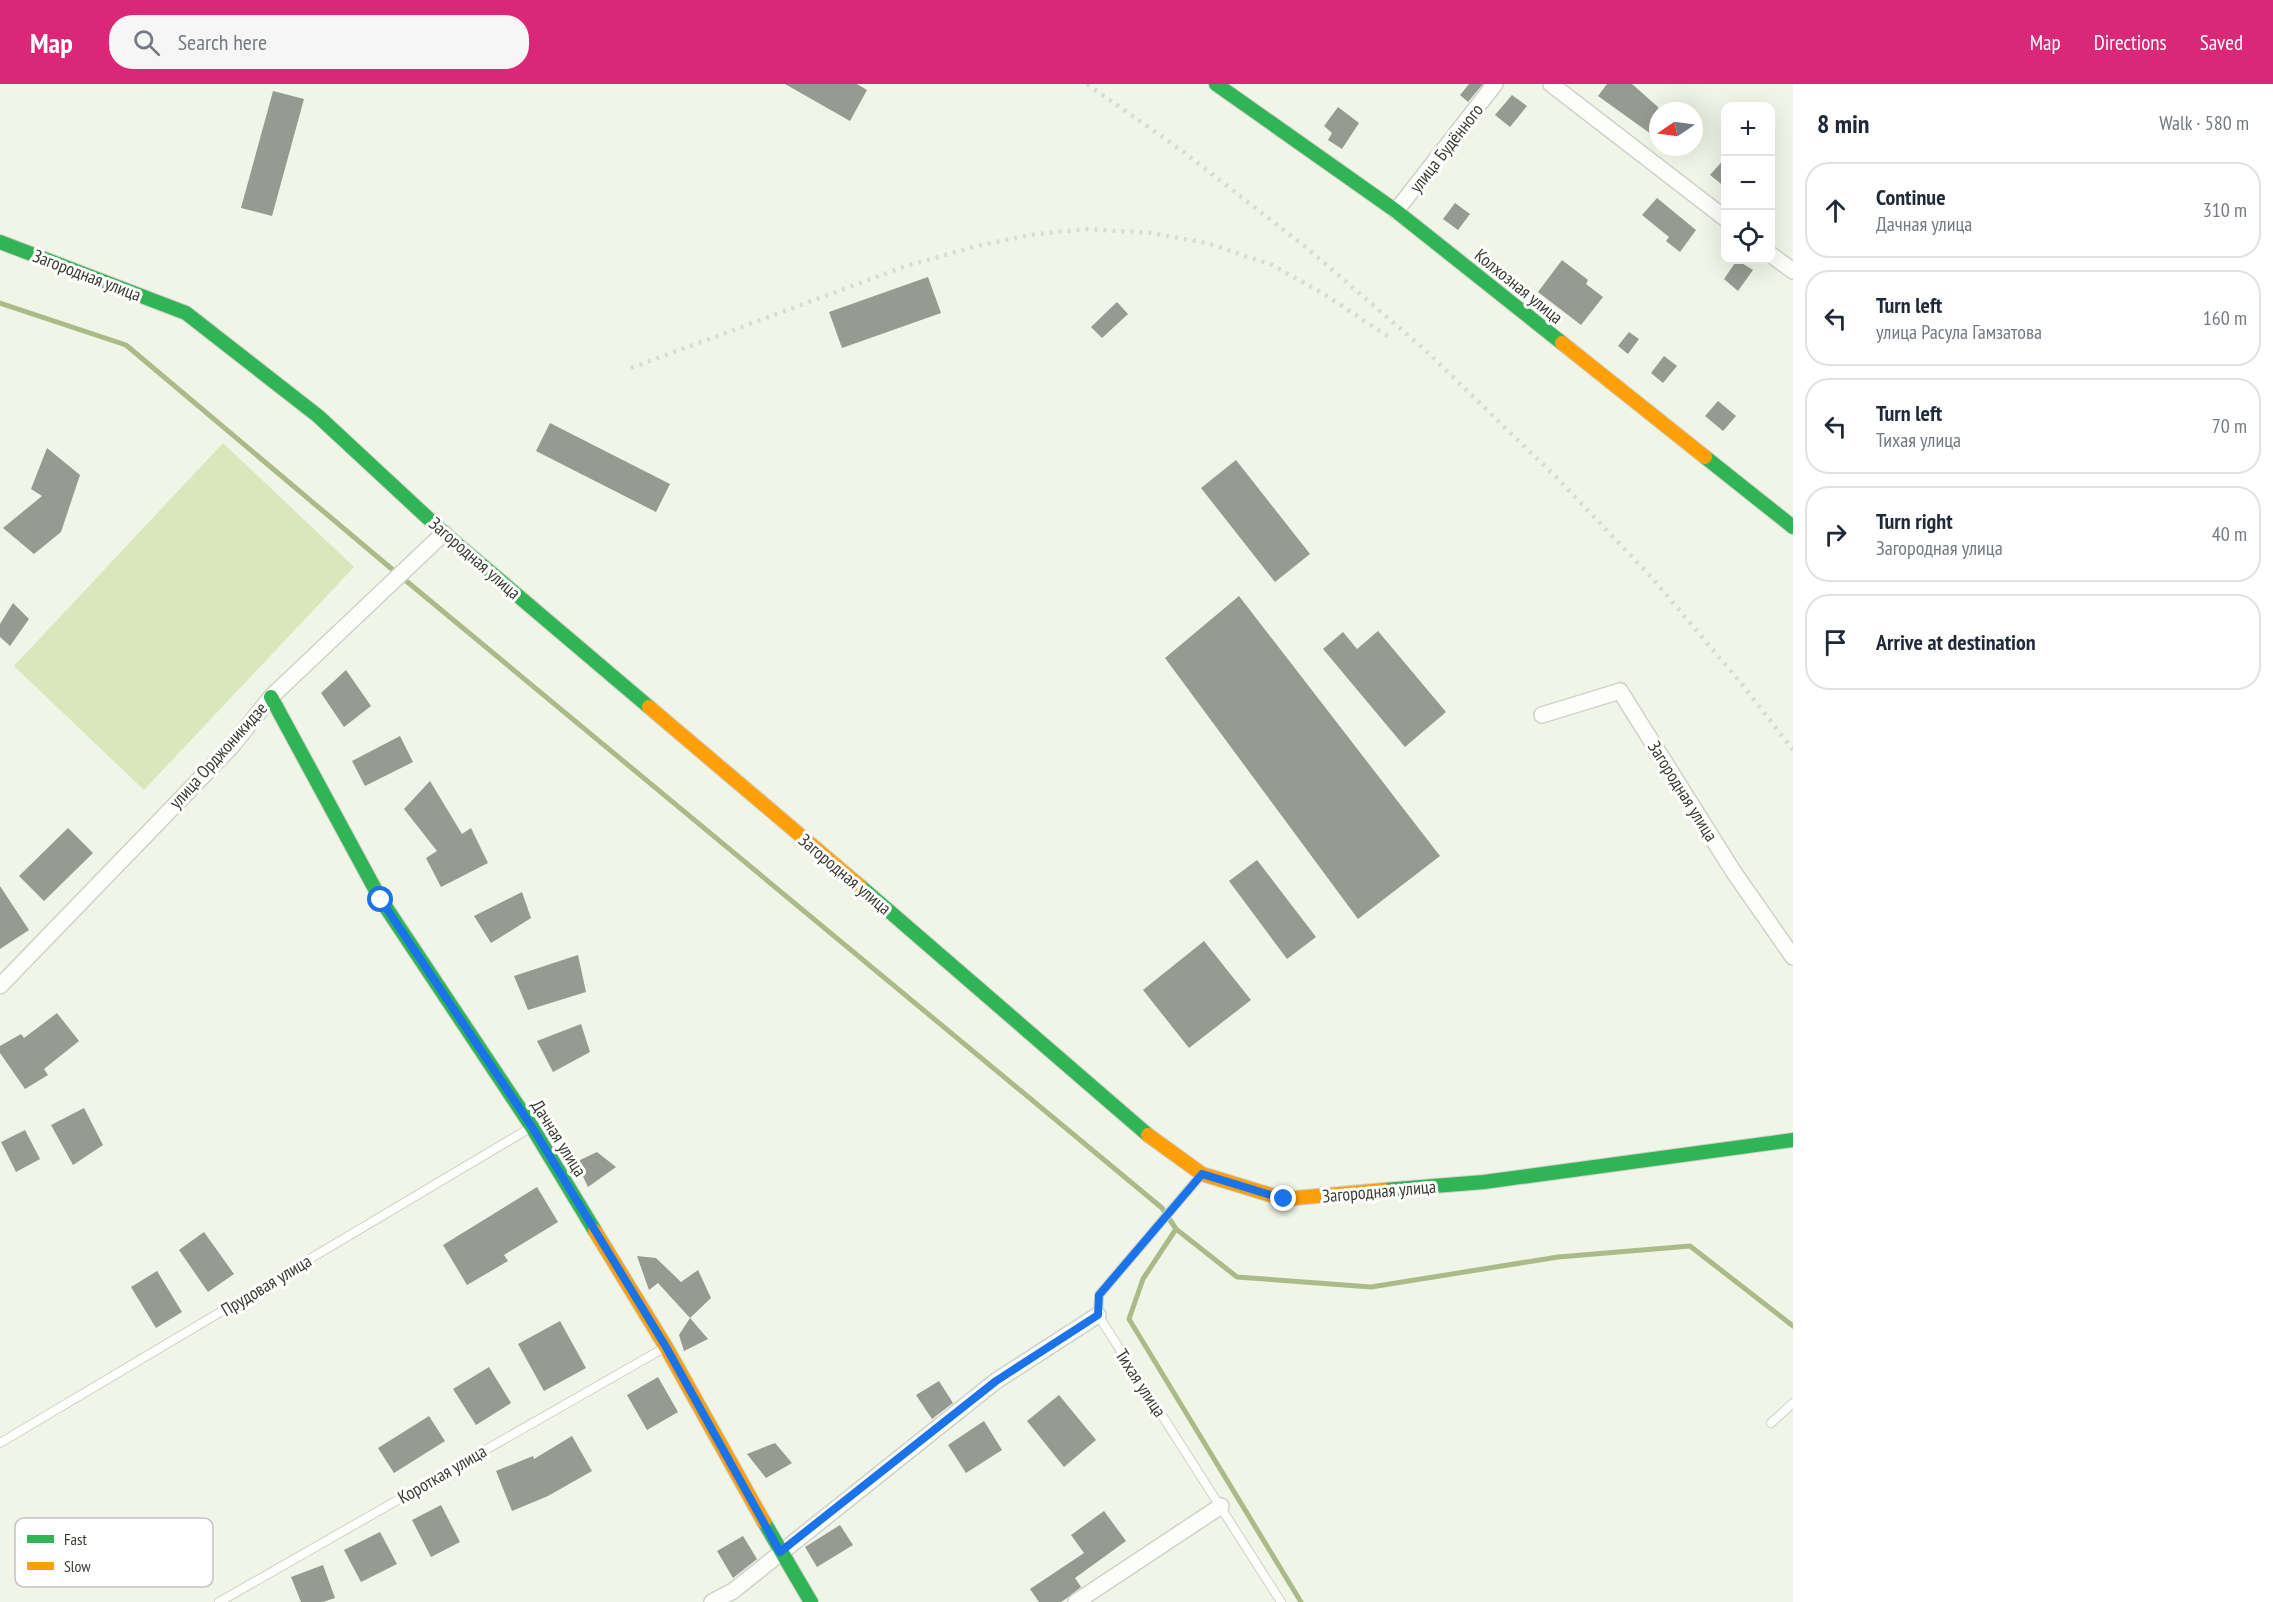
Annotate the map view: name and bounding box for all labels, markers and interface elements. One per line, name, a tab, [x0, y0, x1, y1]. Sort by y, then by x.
search box	[109, 15, 529, 69]
text: Map	[30, 24, 73, 61]
icon: search	[130, 26, 163, 59]
text: Search here	[178, 28, 267, 56]
text: Map	[2030, 29, 2061, 56]
text: Directions	[2094, 29, 2167, 56]
text: Saved	[2200, 29, 2243, 56]
street label: улица Будённого	[1404, 99, 1488, 197]
north arrow	[1649, 102, 1703, 156]
map controls	[1721, 102, 1775, 264]
button: +	[1721, 102, 1775, 156]
text: 8 min	[1817, 107, 1870, 140]
text: Walk · 580 m	[2159, 110, 2249, 136]
button: −	[1721, 156, 1775, 210]
text: Continue	[1876, 183, 1946, 211]
icon: ahead	[1819, 194, 1852, 227]
text: 310 m	[2203, 197, 2247, 223]
button: locate	[1721, 210, 1775, 264]
text: Дачная улица	[1876, 211, 1972, 237]
street label: Колхозная улица	[1470, 243, 1568, 329]
street label: Загородная улица	[30, 244, 144, 306]
text: Turn left	[1876, 291, 1942, 319]
icon: left	[1819, 302, 1852, 335]
text: 160 m	[2203, 305, 2247, 331]
text: улица Расула Гамзатова	[1876, 319, 2042, 345]
text: Turn left	[1876, 399, 1942, 427]
icon: left	[1819, 410, 1852, 443]
text: 70 m	[2212, 413, 2247, 439]
text: Тихая улица	[1876, 427, 1961, 453]
text: Turn right	[1876, 507, 1953, 535]
street label: Загородная улица	[424, 512, 526, 604]
icon: right	[1819, 518, 1852, 551]
text: 40 m	[2212, 521, 2247, 547]
text: Загородная улица	[1876, 535, 2003, 561]
icon: arrive	[1819, 626, 1852, 659]
text: Arrive at destination	[1876, 628, 2036, 656]
street label: улица Орджоникидзе	[164, 697, 272, 813]
street label: Загородная улица	[1643, 737, 1723, 845]
street label: Загородная улица	[794, 829, 896, 919]
route start	[367, 886, 393, 912]
street label: Дачная улица	[526, 1095, 592, 1181]
street label: Загородная улица	[1321, 1175, 1437, 1207]
route end	[1270, 1185, 1296, 1211]
street label: Прудовая улица	[217, 1249, 315, 1321]
street label: Тихая улица	[1111, 1345, 1171, 1421]
street label: Короткая улица	[394, 1439, 490, 1509]
legend	[15, 1518, 213, 1587]
text: Fast	[64, 1529, 87, 1549]
text: Slow	[64, 1556, 91, 1576]

